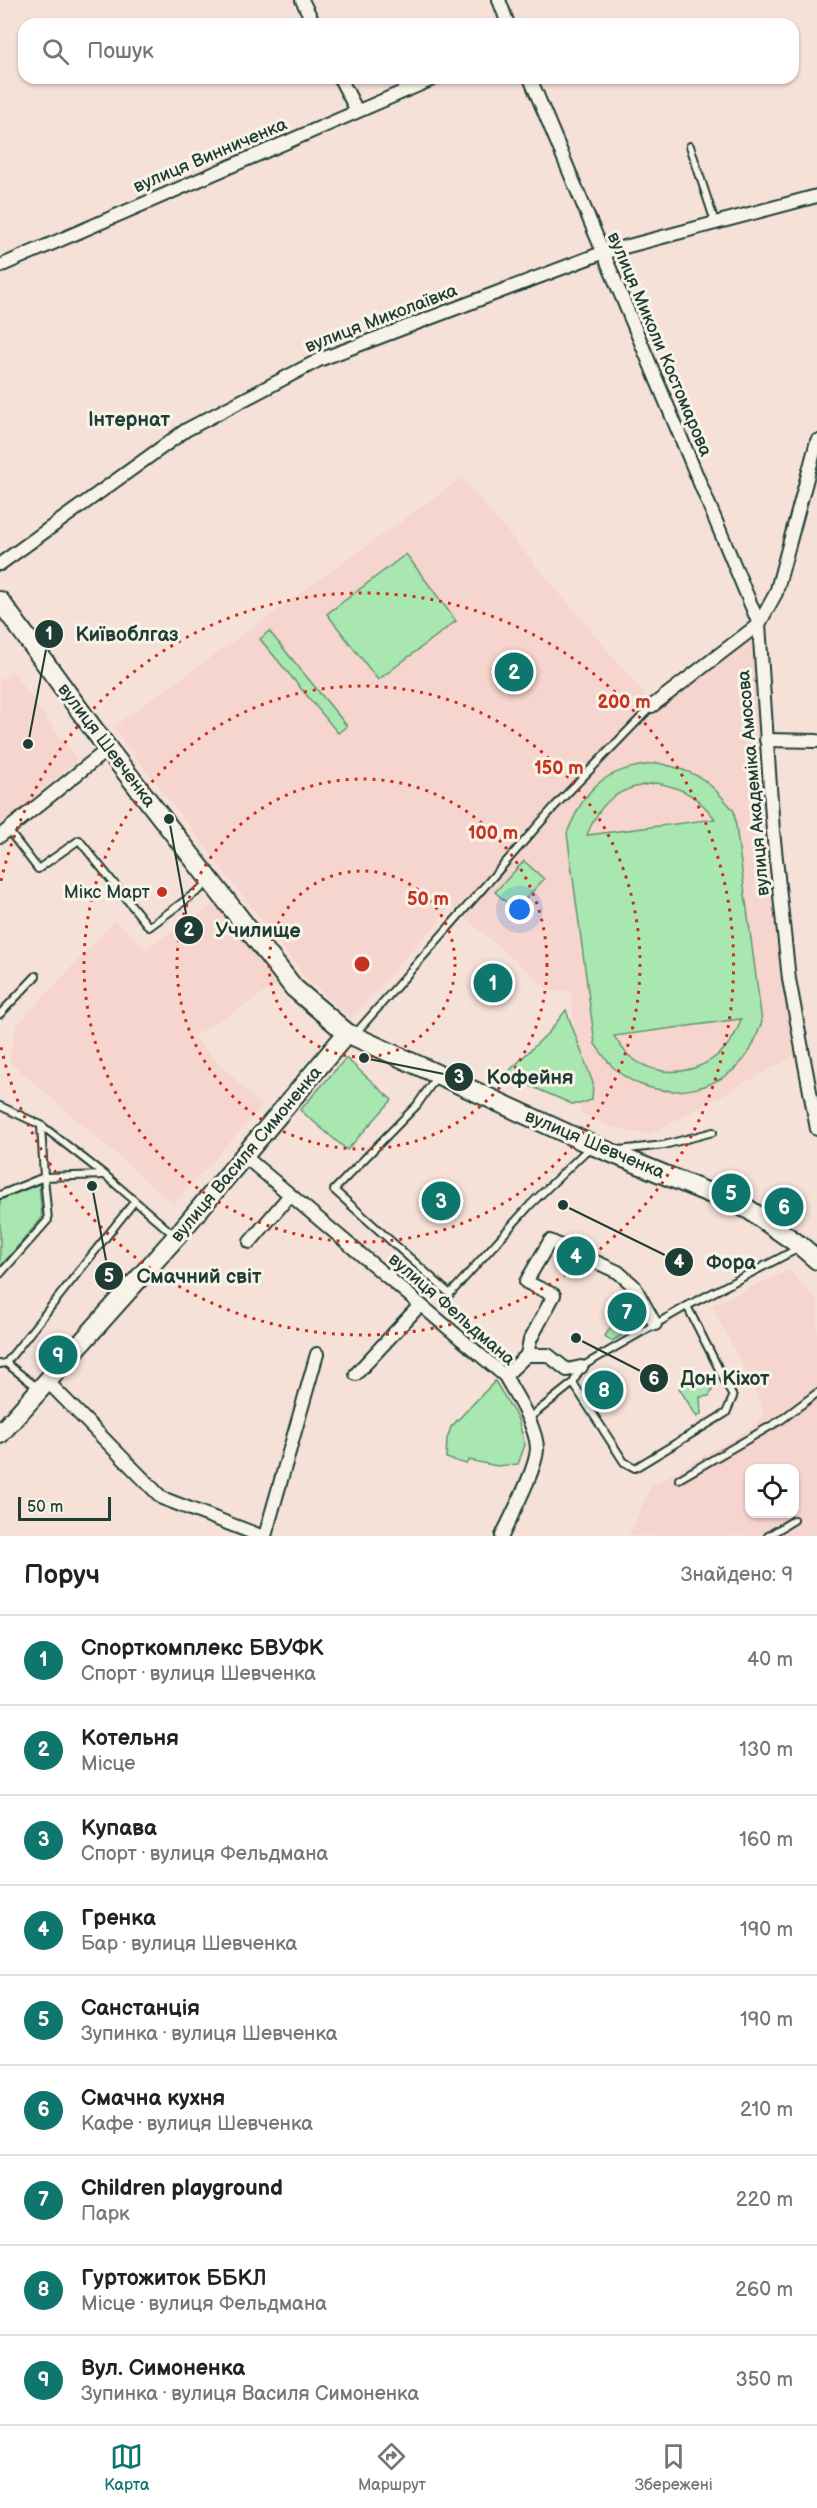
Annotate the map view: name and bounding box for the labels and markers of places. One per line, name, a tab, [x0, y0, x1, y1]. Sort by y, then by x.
callout: Київоблгаз	[34, 615, 191, 653]
pin: 2	[494, 650, 534, 694]
place label: Мікс Март	[64, 882, 151, 903]
marker: Мікс Март	[155, 885, 169, 899]
callout: Училище	[174, 911, 313, 949]
centre of rings	[352, 954, 372, 974]
pin: 1	[474, 960, 512, 1006]
callout: Кофейня	[444, 1058, 585, 1096]
pin: 5	[712, 1170, 750, 1216]
pin: 3	[422, 1178, 460, 1224]
pin: 6	[764, 1184, 804, 1230]
pin: 4	[556, 1234, 596, 1278]
callout: Фора	[664, 1243, 767, 1281]
callout: Смачний світ	[94, 1257, 273, 1295]
pin: 7	[608, 1290, 646, 1334]
pin: 9	[38, 1332, 78, 1378]
callout: Дон Кіхот	[639, 1359, 782, 1397]
pin: 8	[584, 1368, 624, 1412]

